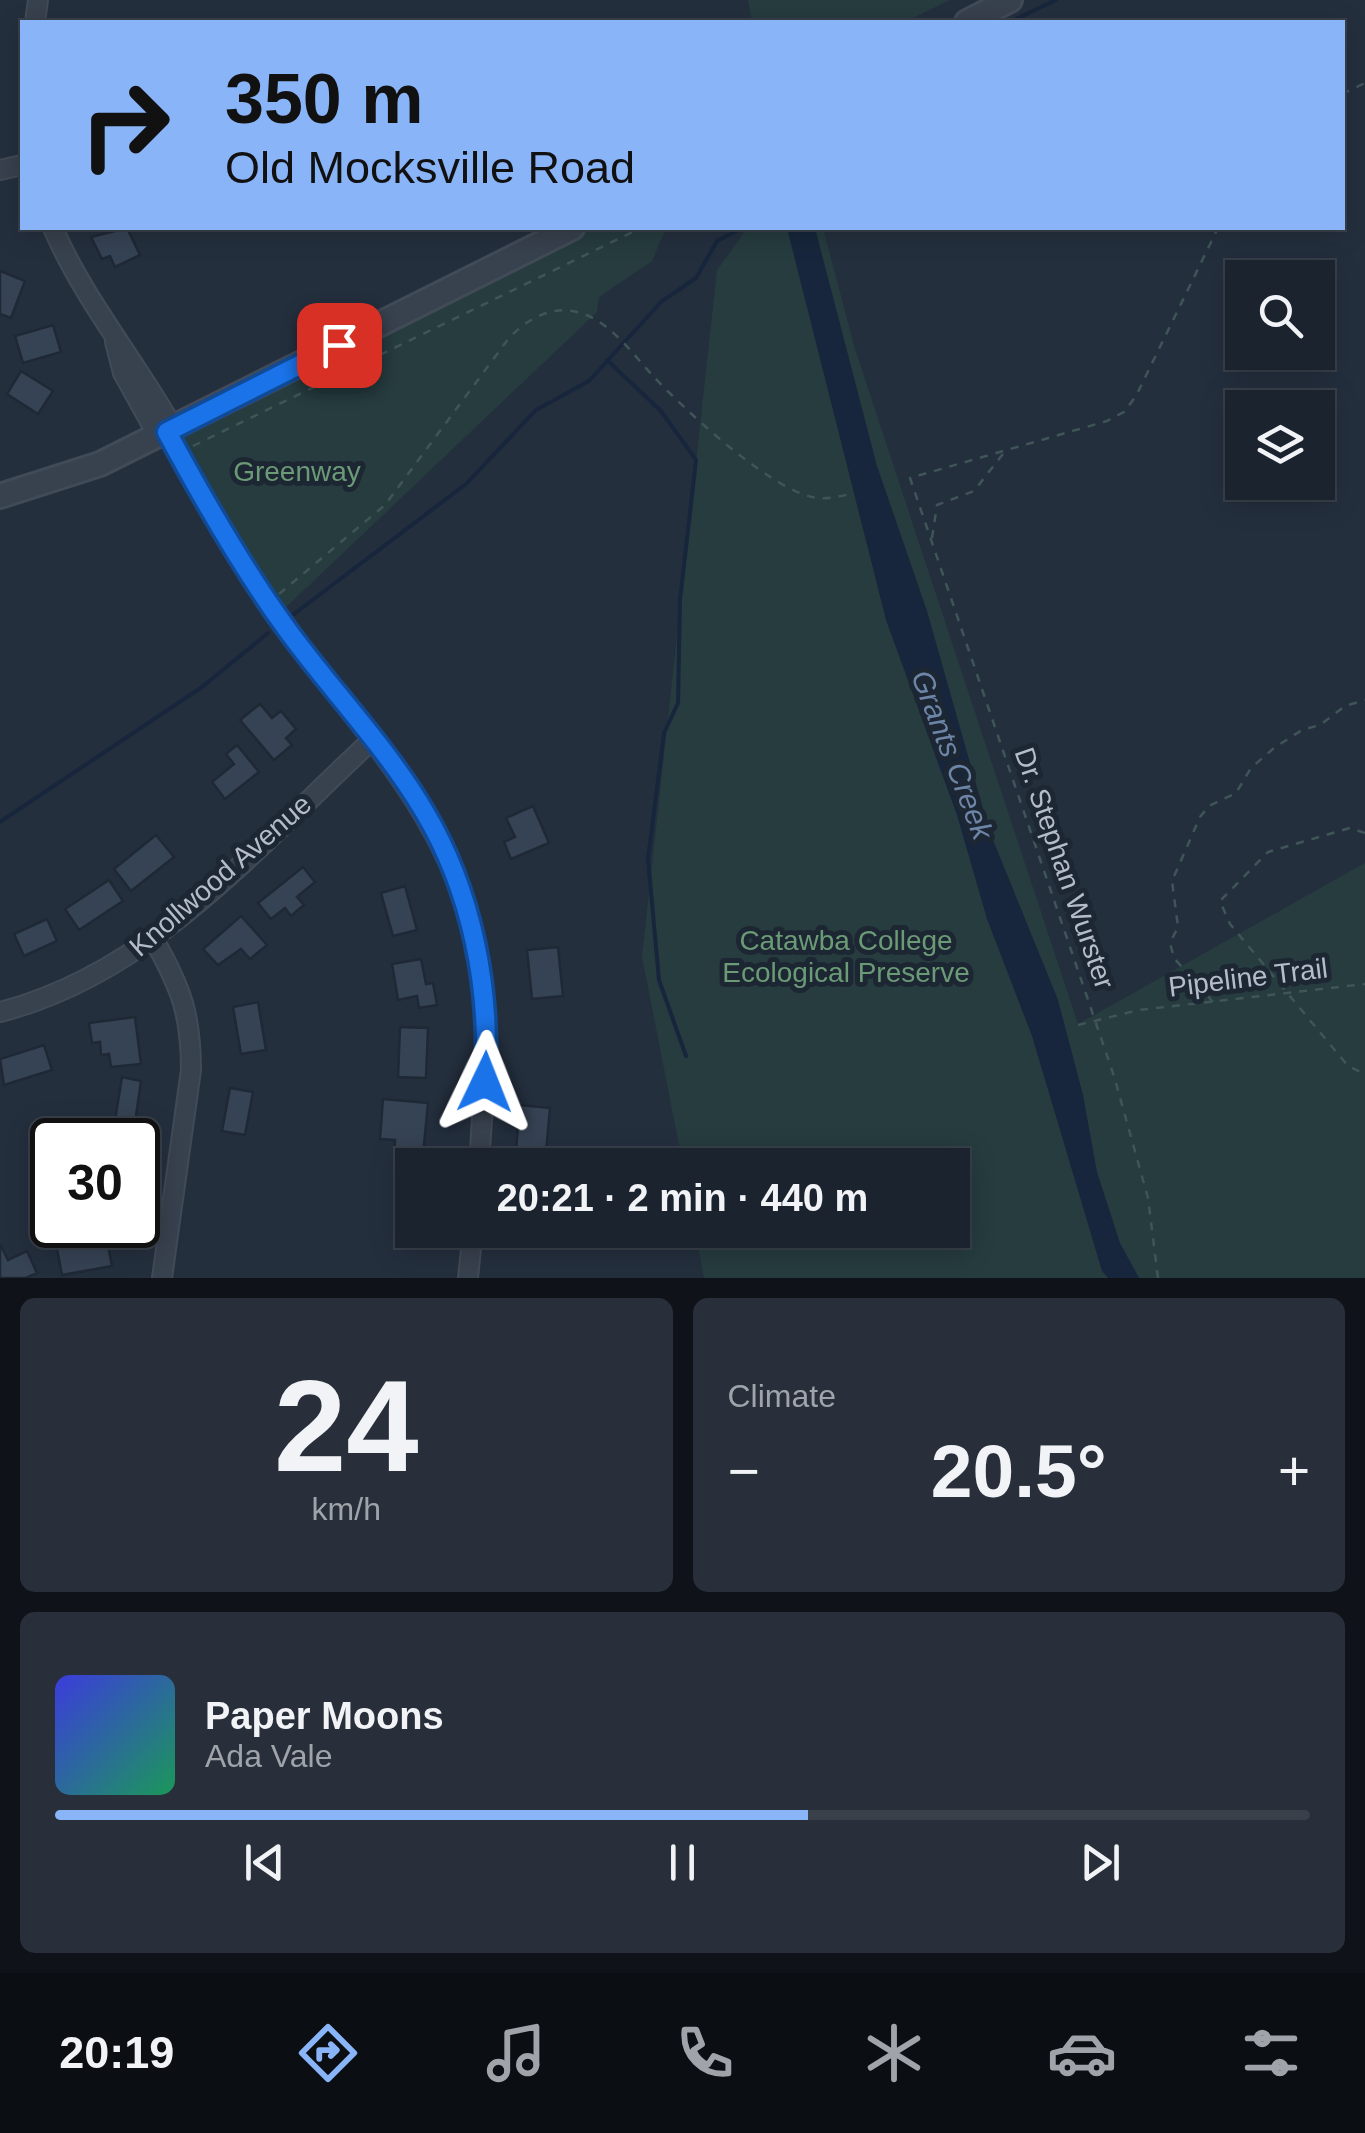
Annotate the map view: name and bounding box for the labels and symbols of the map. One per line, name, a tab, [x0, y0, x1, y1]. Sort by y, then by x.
pin	[297, 303, 382, 388]
park label: Greenway	[233, 456, 361, 487]
water label: Grants Creek	[905, 666, 1001, 846]
street label: Dr. Stephan Wurster	[1009, 743, 1120, 993]
street label: Knollwood Avenue	[123, 788, 317, 962]
park label: Catawba College Ecological Preserve	[722, 925, 970, 988]
street label: Pipeline Trail	[1167, 952, 1330, 1003]
position arrow	[433, 1030, 537, 1134]
speed limit sign: 30	[30, 1118, 160, 1248]

